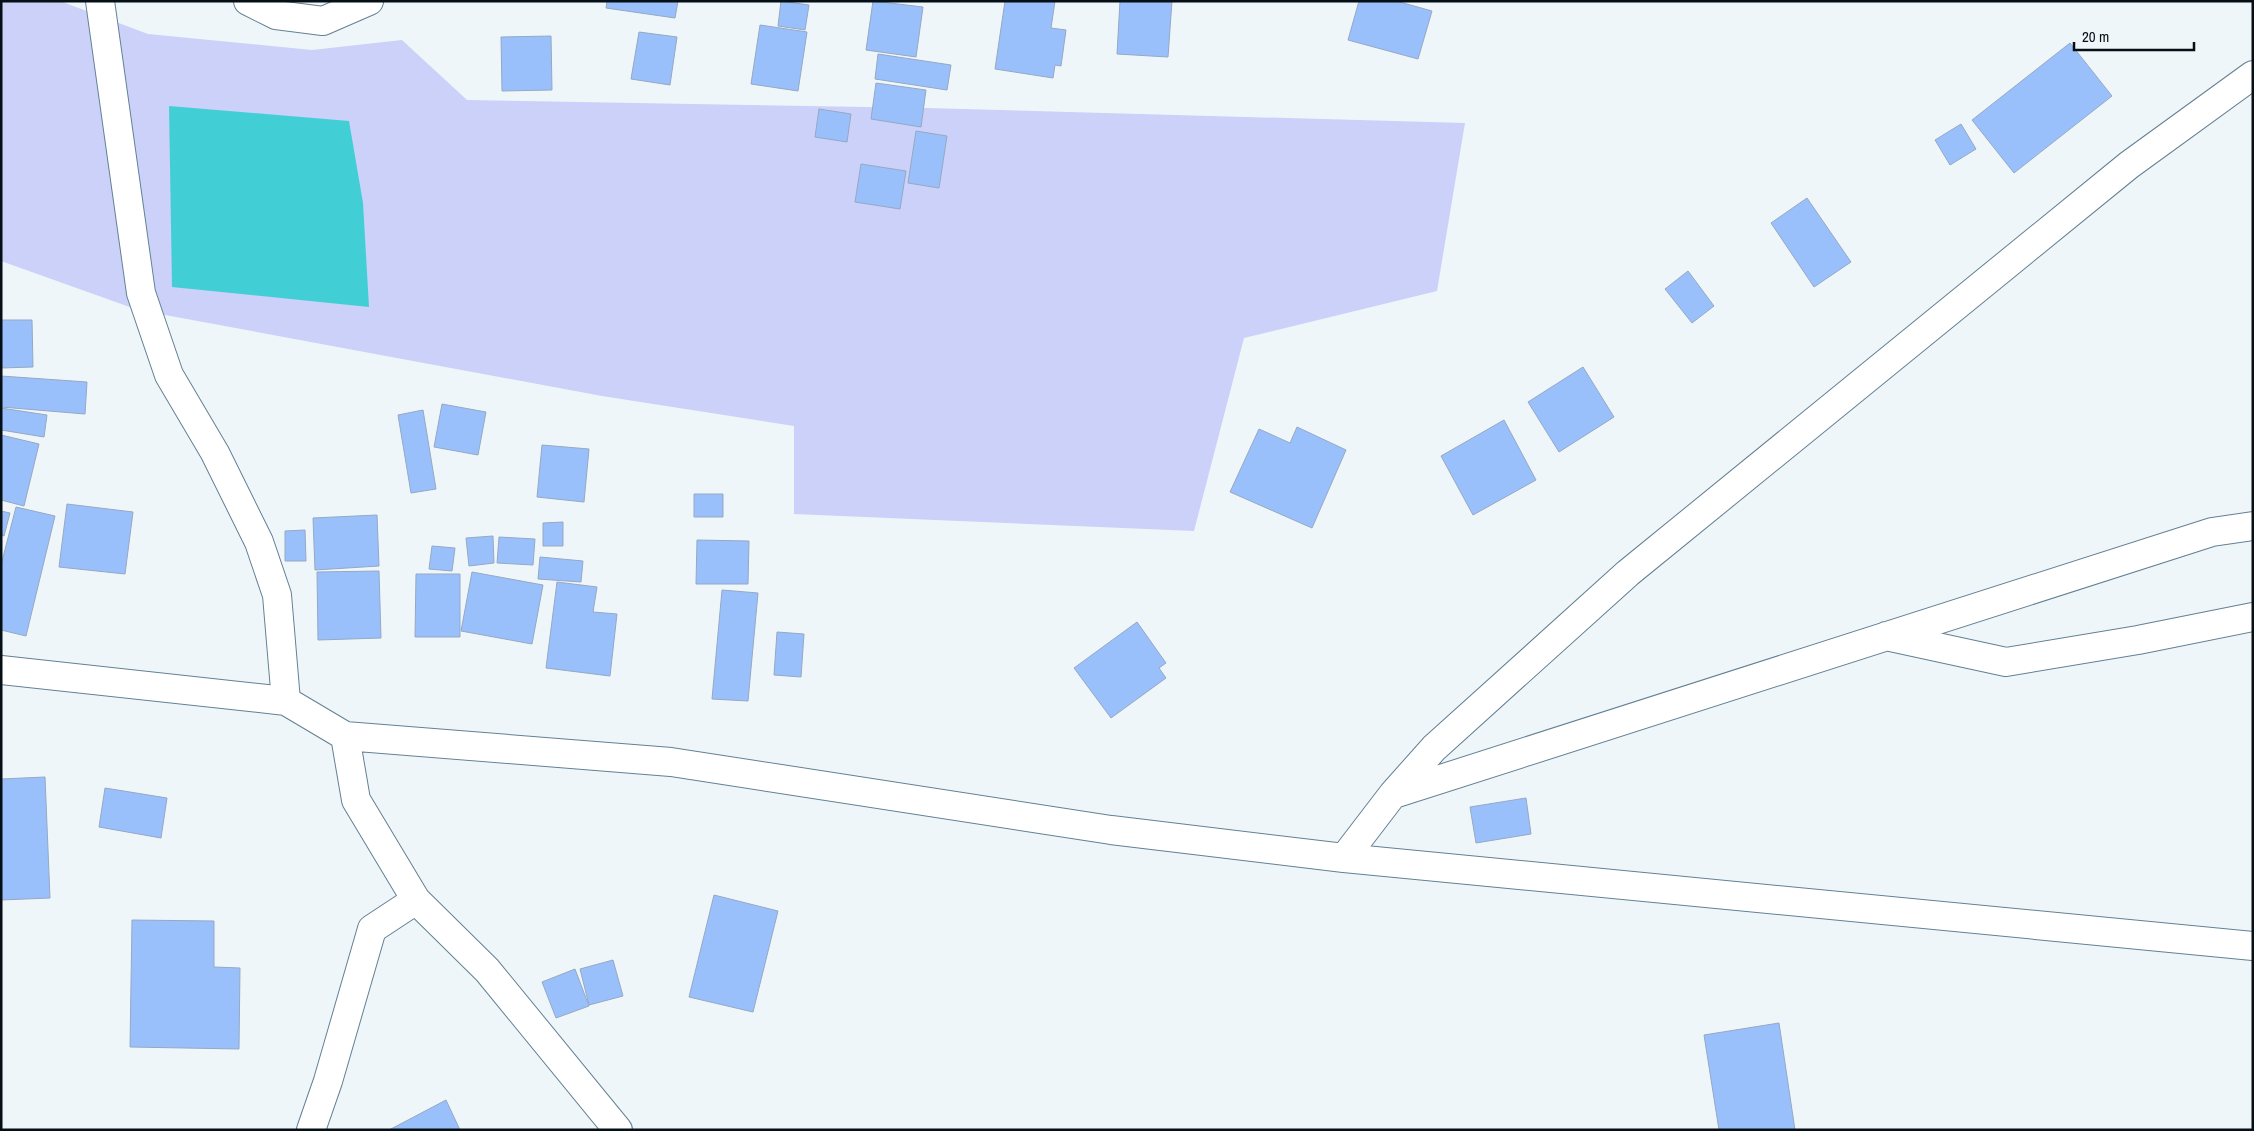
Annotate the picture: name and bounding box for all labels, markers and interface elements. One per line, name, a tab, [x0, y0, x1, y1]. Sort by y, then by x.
scale bar	[2074, 20, 2194, 52]
text: 20 m	[2082, 26, 2109, 47]

